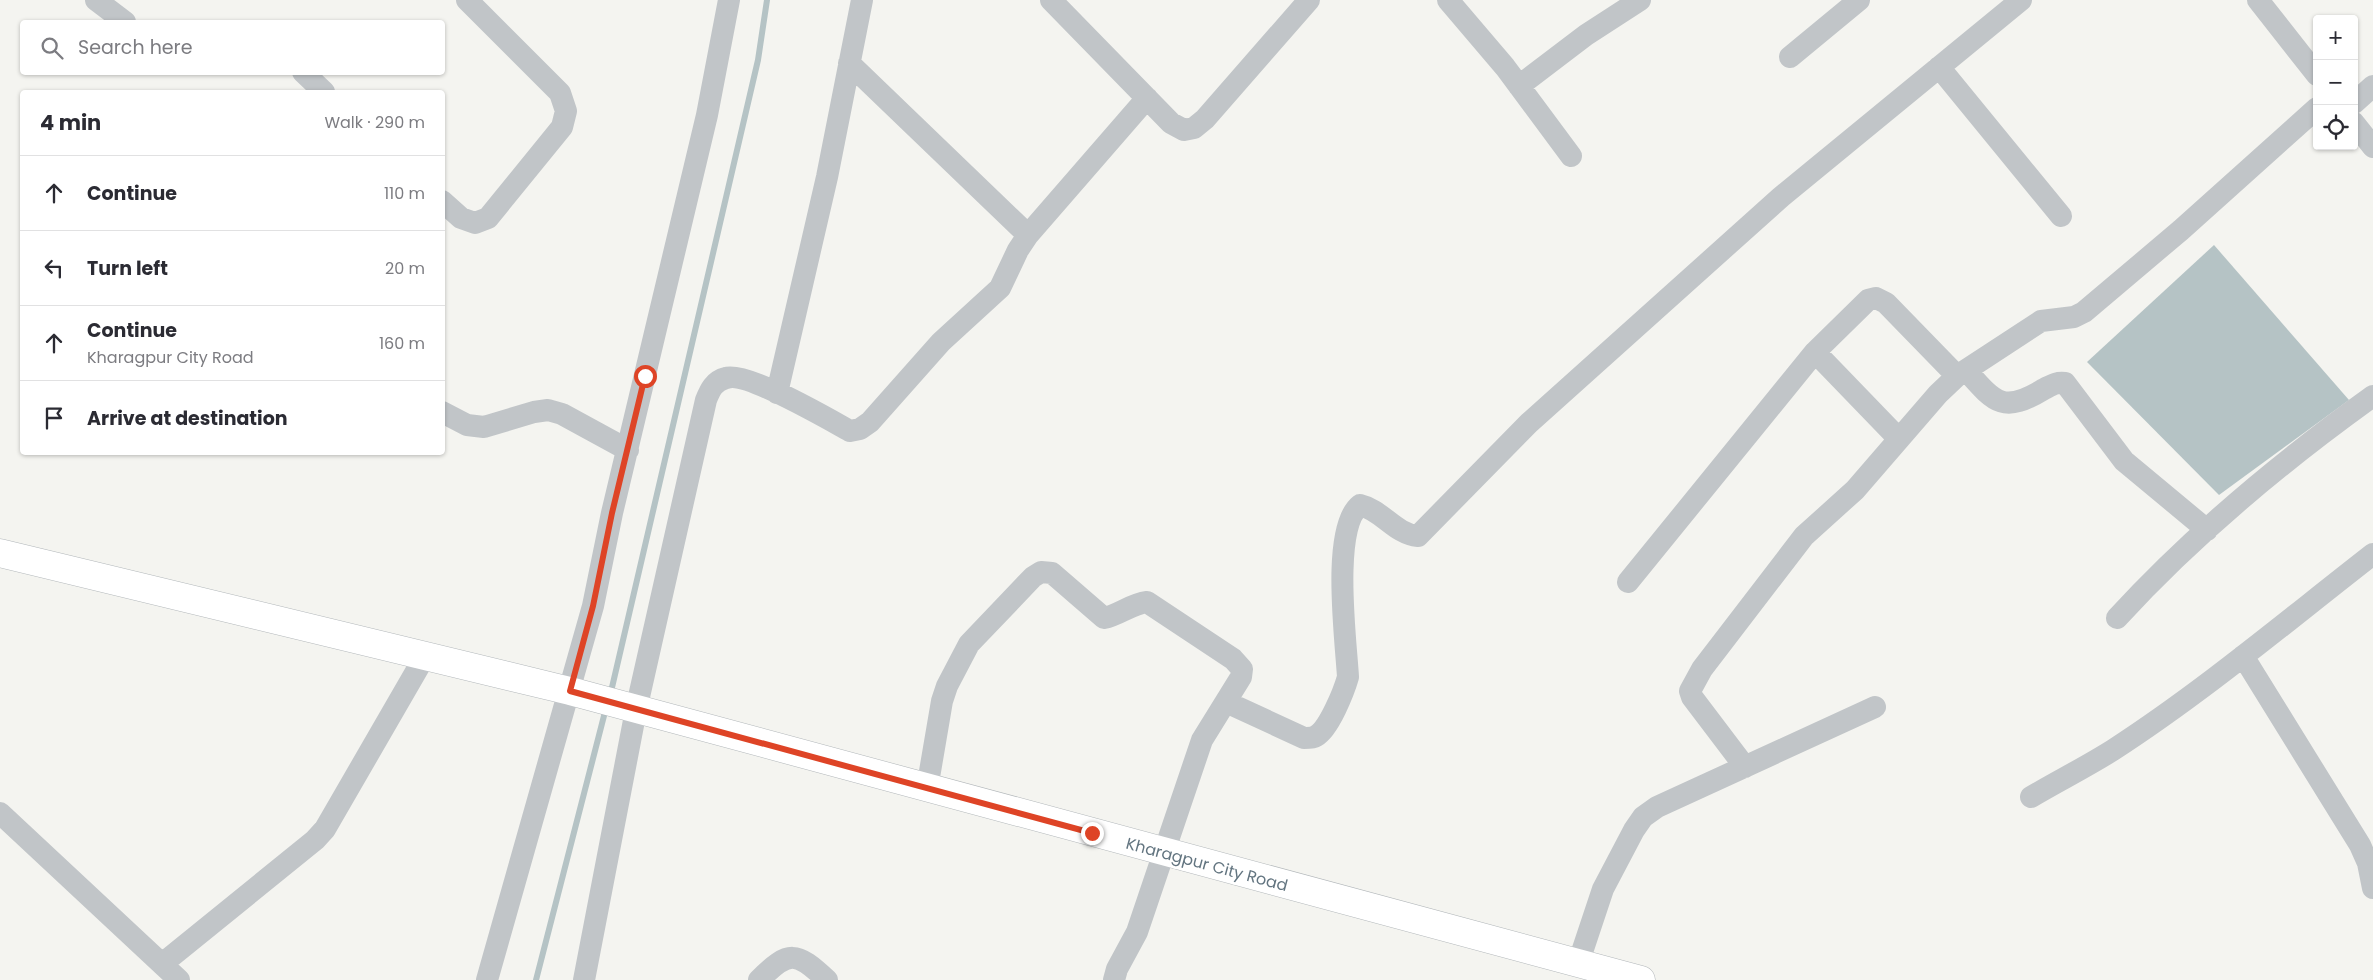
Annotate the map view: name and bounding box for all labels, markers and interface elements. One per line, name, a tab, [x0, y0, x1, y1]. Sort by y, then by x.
map controls	[2313, 15, 2358, 150]
button: +	[2313, 15, 2358, 60]
search box	[20, 20, 445, 75]
icon: search	[38, 34, 66, 62]
text: Search here	[78, 34, 192, 61]
button: −	[2313, 60, 2358, 105]
button: locate	[2313, 105, 2358, 150]
text: 4 min	[40, 108, 101, 137]
text: Walk · 290 m	[324, 111, 425, 134]
icon: ahead	[40, 179, 68, 207]
text: Continue	[87, 180, 177, 207]
text: 110 m	[384, 182, 425, 205]
icon: left	[40, 254, 68, 282]
text: Turn left	[87, 255, 168, 282]
text: 20 m	[385, 257, 425, 280]
text: Continue	[87, 317, 177, 344]
icon: ahead	[40, 329, 68, 357]
text: 160 m	[379, 332, 425, 355]
text: Kharagpur City Road	[87, 346, 254, 369]
route start	[634, 365, 657, 388]
icon: arrive	[40, 404, 68, 432]
text: Arrive at destination	[87, 405, 288, 432]
route end	[1081, 822, 1104, 845]
street label: Kharagpur City Road	[1123, 832, 1290, 897]

